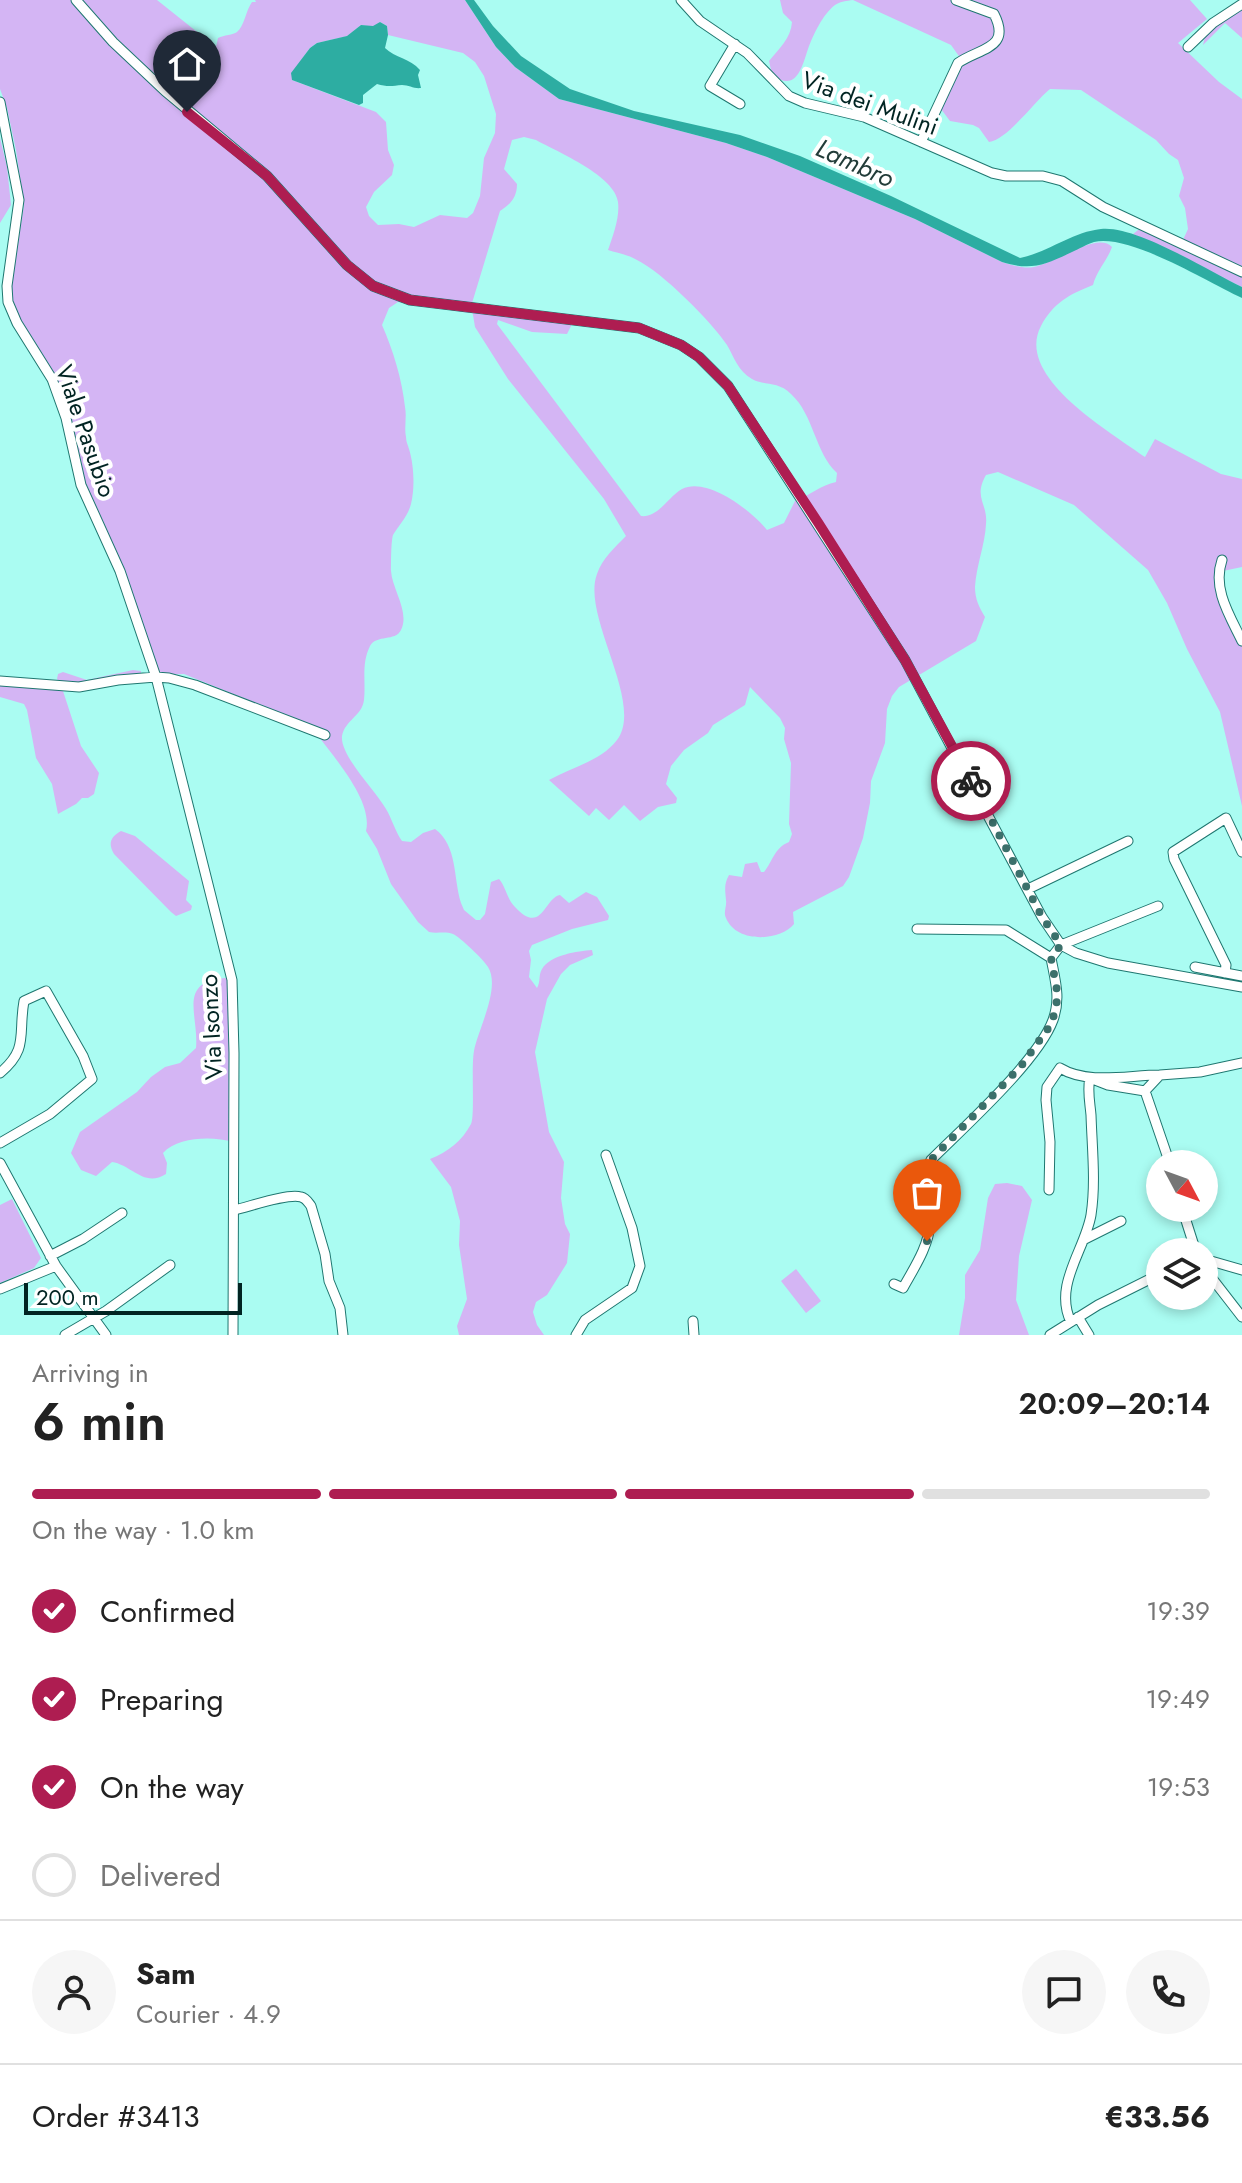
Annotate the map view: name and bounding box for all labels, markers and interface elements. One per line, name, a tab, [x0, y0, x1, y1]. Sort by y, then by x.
pin	[153, 30, 221, 112]
icon: home	[165, 42, 209, 86]
street label: Via dei Mulini	[797, 62, 943, 144]
water label: Lambro	[810, 129, 900, 197]
street label: Viale Pasubio	[47, 360, 125, 502]
courier	[931, 741, 1011, 821]
icon: bike	[949, 759, 993, 803]
street label: Via Isonzo	[191, 973, 231, 1081]
north arrow	[1146, 1150, 1218, 1222]
map controls	[1146, 1150, 1218, 1310]
pin	[893, 1159, 961, 1241]
icon: bag	[905, 1171, 949, 1215]
button: layers	[1146, 1238, 1218, 1310]
scale bar	[24, 1279, 242, 1315]
text: 200 m	[36, 1281, 99, 1313]
text: Arriving in	[32, 1354, 149, 1392]
text: 20:09–20:14	[1019, 1382, 1210, 1425]
text: 6 min	[32, 1384, 166, 1460]
text: On the way · 1.0 km	[32, 1511, 255, 1549]
icon: check	[32, 1589, 76, 1633]
text: Confirmed	[100, 1590, 235, 1633]
text: 19:39	[1146, 1592, 1210, 1630]
icon: check	[32, 1677, 76, 1721]
text: Preparing	[100, 1678, 224, 1721]
text: 19:49	[1145, 1680, 1210, 1718]
icon: check	[32, 1765, 76, 1809]
text: On the way	[100, 1766, 244, 1809]
text: 19:53	[1147, 1768, 1210, 1806]
text: Delivered	[100, 1854, 221, 1897]
button: person	[32, 1950, 116, 2034]
button: chat	[1022, 1950, 1106, 2034]
button: phone	[1126, 1950, 1210, 2034]
text: Sam	[136, 1952, 196, 1995]
text: Courier · 4.9	[136, 1995, 281, 2033]
text: Order #3413	[32, 2095, 200, 2138]
text: €33.56	[1104, 2095, 1210, 2138]

